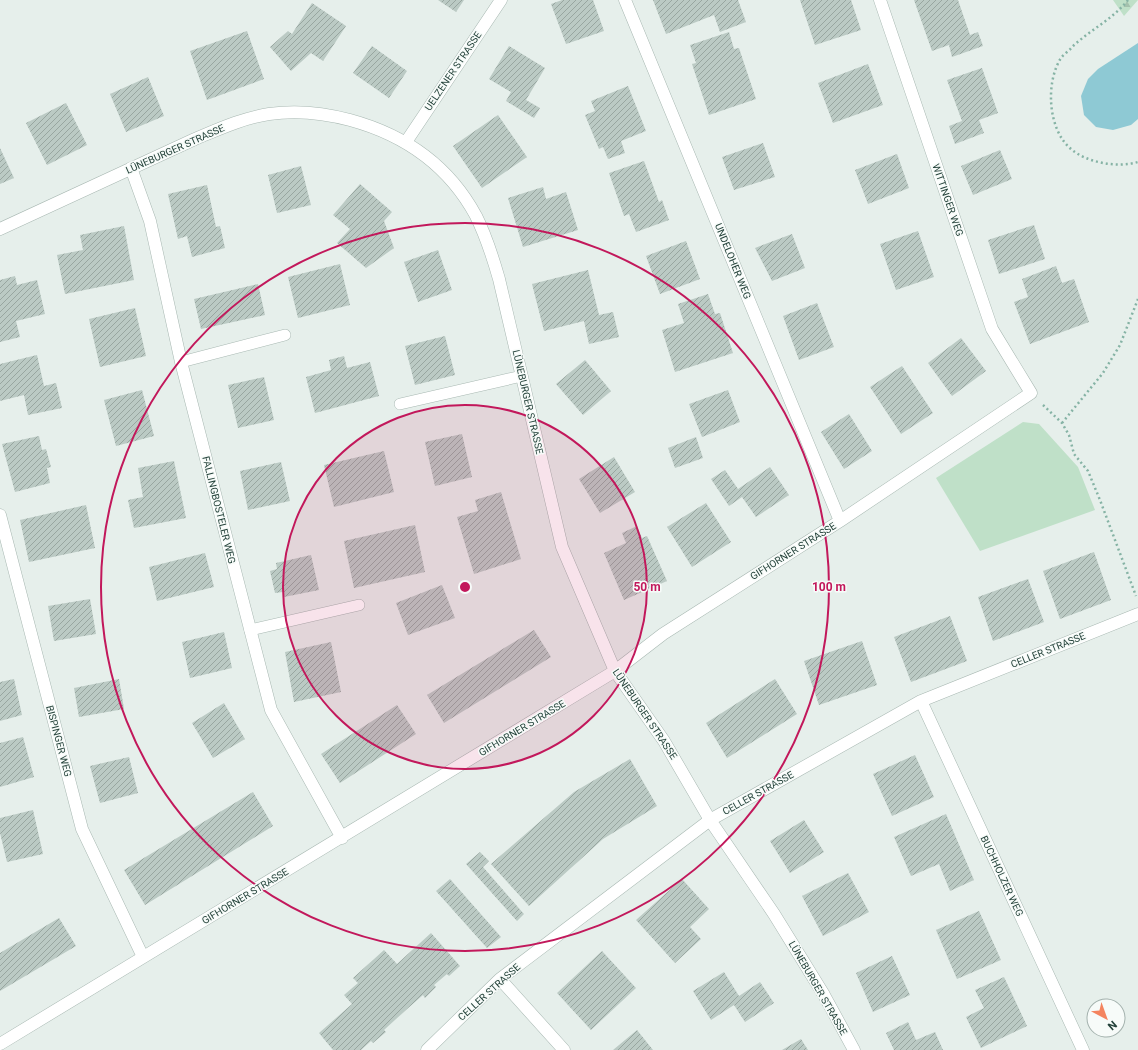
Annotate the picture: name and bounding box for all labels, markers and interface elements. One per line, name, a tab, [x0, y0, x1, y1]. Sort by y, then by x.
street label: UELZENER STRASSE	[422, 29, 484, 113]
street label: LÜNEBURGER STRASSE	[124, 121, 226, 176]
street label: WITTINGER WEG	[930, 162, 966, 238]
street label: UNDELOHER WEG	[713, 222, 753, 301]
street label: LÜNEBURGER STRASSE	[511, 349, 546, 455]
street label: FALLINGBOSTELER WEG	[200, 455, 238, 565]
street label: GIFHORNER STRASSE	[748, 520, 838, 582]
centre of rings	[458, 580, 472, 594]
text: 50 m	[633, 580, 661, 594]
text: 100 m	[812, 580, 846, 594]
street label: CELLER STRASSE	[1009, 630, 1087, 670]
street label: LÜNEBURGER STRASSE	[611, 666, 680, 762]
street label: GIFHORNER STRASSE	[477, 698, 567, 758]
street label: BISPINGER WEG	[44, 704, 74, 778]
street label: CELLER STRASSE	[721, 769, 796, 817]
street label: BUCHHOLZER WEG	[979, 834, 1026, 918]
street label: GIFHORNER STRASSE	[200, 866, 290, 926]
street label: LÜNEBURGER STRASSE	[787, 939, 850, 1037]
street label: CELLER STRASSE	[456, 961, 522, 1023]
north arrow	[1086, 998, 1126, 1038]
text: N	[1105, 1018, 1119, 1033]

